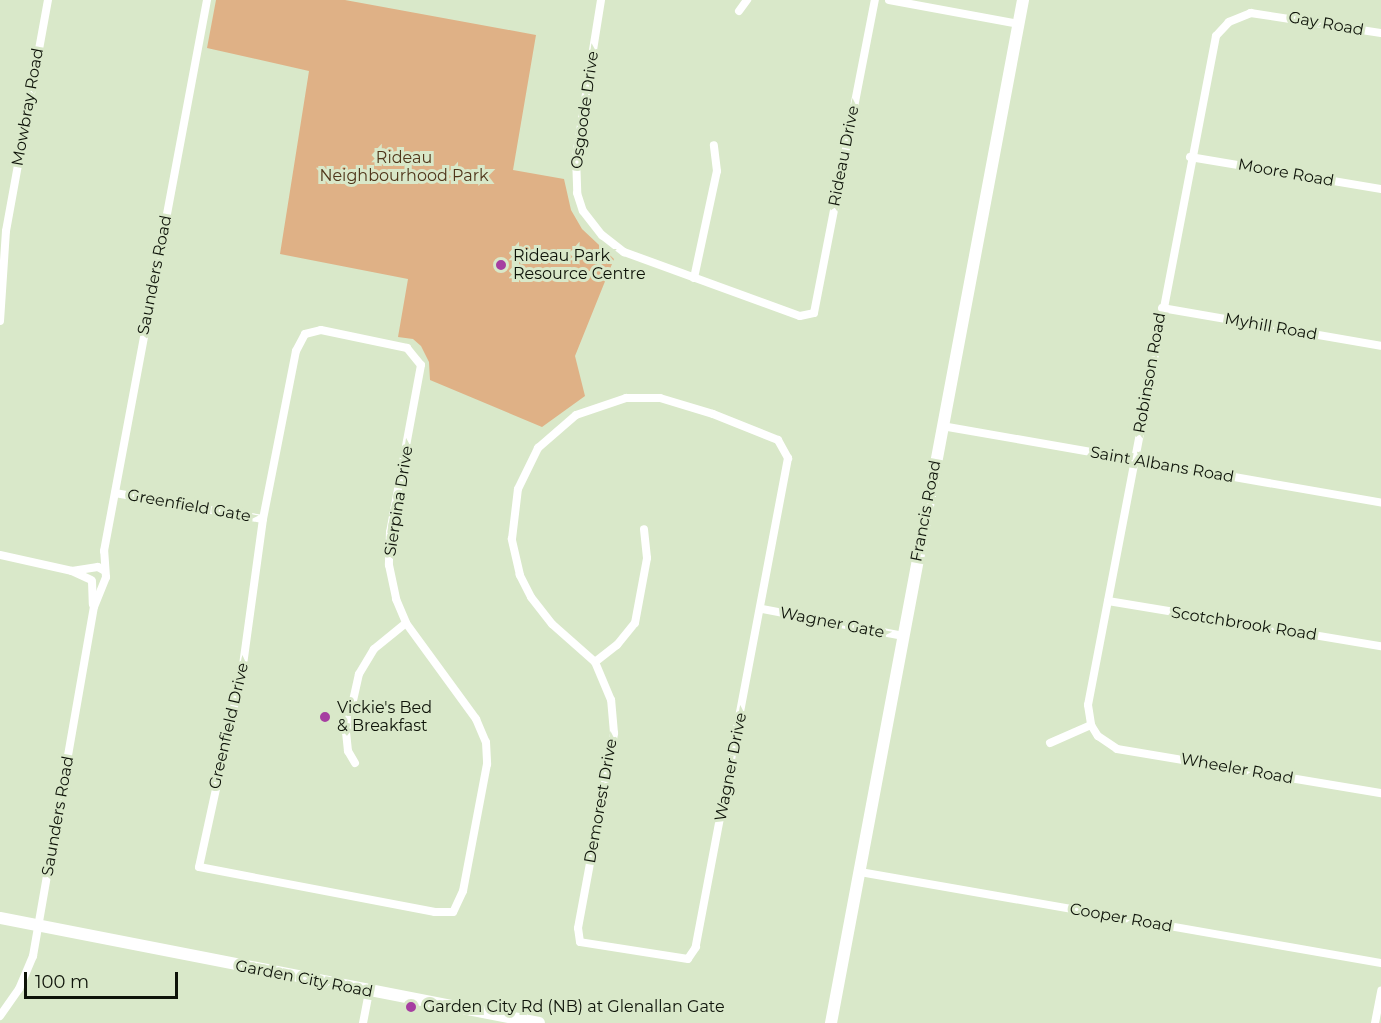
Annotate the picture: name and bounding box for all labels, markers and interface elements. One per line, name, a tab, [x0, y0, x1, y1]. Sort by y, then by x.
street label: Gay Road	[1287, 8, 1365, 40]
street label: Mowbray Road	[8, 46, 48, 168]
street label: Osgoode Drive	[567, 50, 603, 170]
street label: Rideau Drive	[825, 104, 863, 208]
park label: Rideau Neighbourhood Park	[319, 148, 489, 186]
street label: Moore Road	[1236, 155, 1336, 191]
street label: Saunders Road	[134, 213, 176, 337]
place label: Rideau Park Resource Centre	[513, 246, 646, 284]
marker: Rideau Park Resource Centre	[494, 258, 508, 272]
street label: Myhill Road	[1223, 309, 1319, 345]
street label: Robinson Road	[1130, 311, 1170, 435]
street label: Saint Albans Road	[1089, 443, 1235, 487]
street label: Sierpina Drive	[381, 444, 417, 558]
street label: Francis Road	[907, 459, 945, 563]
street label: Greenfield Gate	[126, 486, 252, 526]
street label: Wagner Gate	[778, 603, 886, 643]
street label: Scotchbrook Road	[1170, 603, 1318, 645]
street label: Greenfield Drive	[205, 661, 253, 791]
place label: Vickie's Bed & Breakfast	[337, 698, 432, 736]
marker: Vickie's Bed & Breakfast	[318, 710, 332, 724]
street label: Wagner Drive	[711, 711, 751, 823]
street label: Demorest Drive	[581, 737, 621, 865]
street label: Wheeler Road	[1179, 750, 1295, 788]
street label: Saunders Road	[38, 754, 78, 878]
street label: Cooper Road	[1068, 900, 1174, 936]
street label: Garden City Road	[234, 956, 374, 1002]
scale bar	[27, 960, 182, 998]
text: 100 m	[35, 971, 89, 993]
place label: Garden City Rd (NB) at Glenallan Gate	[423, 997, 725, 1017]
marker: Garden City Rd (NB) at Glenallan Gate	[404, 1000, 418, 1014]

